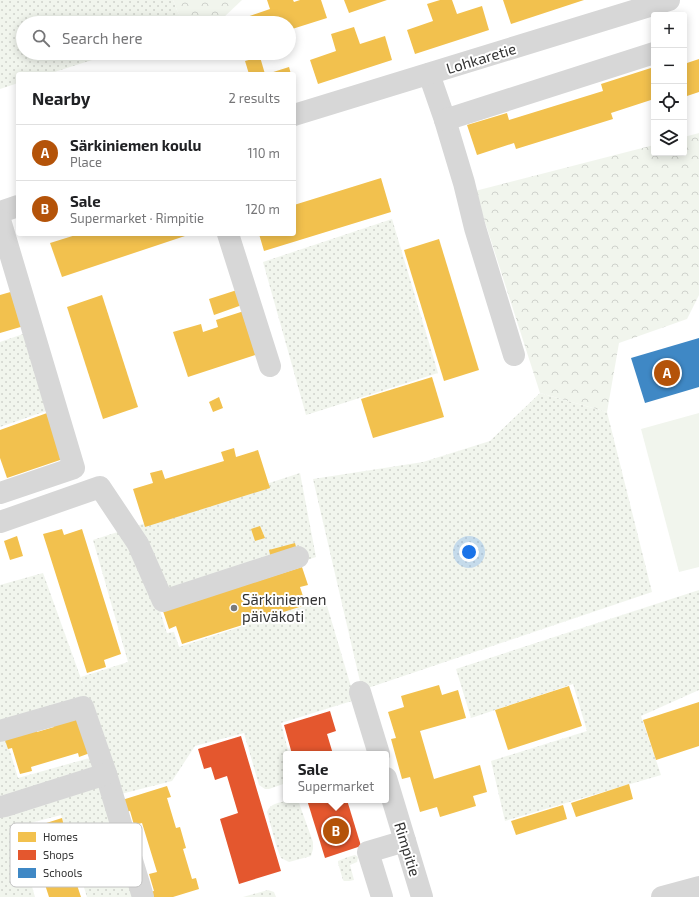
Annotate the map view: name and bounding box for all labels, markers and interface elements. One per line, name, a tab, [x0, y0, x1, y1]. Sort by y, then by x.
map controls	[651, 12, 687, 156]
button: +	[651, 12, 687, 48]
search box	[16, 16, 296, 60]
icon: search	[30, 27, 52, 49]
text: Search here	[62, 29, 143, 47]
street label: Lohkaretie	[444, 39, 518, 77]
button: −	[651, 48, 687, 84]
button: locate	[651, 84, 687, 120]
text: Nearby	[32, 88, 90, 108]
text: 2 results	[228, 90, 280, 106]
button: layers	[651, 120, 687, 156]
text: Särkiniemen koulu	[70, 136, 201, 154]
text: A	[41, 145, 49, 161]
text: 110 m	[248, 145, 280, 161]
text: Place	[70, 154, 102, 170]
text: Sale	[70, 192, 101, 210]
text: B	[41, 201, 49, 217]
text: 120 m	[245, 201, 280, 217]
text: Supermarket · Rimpitie	[70, 210, 204, 226]
pin: A	[654, 358, 680, 388]
your location	[459, 542, 479, 562]
place label: Särkiniemen päiväkoti	[242, 590, 326, 625]
marker: Särkiniemen päiväkoti	[229, 603, 239, 613]
popup	[283, 751, 389, 803]
text: Sale	[298, 760, 328, 778]
text: Supermarket	[298, 778, 374, 794]
pin: B	[323, 816, 349, 846]
street label: Rimpitie	[391, 820, 425, 878]
legend	[10, 823, 142, 887]
text: Homes	[43, 830, 78, 843]
text: Shops	[43, 848, 74, 861]
text: Schools	[43, 866, 83, 879]

